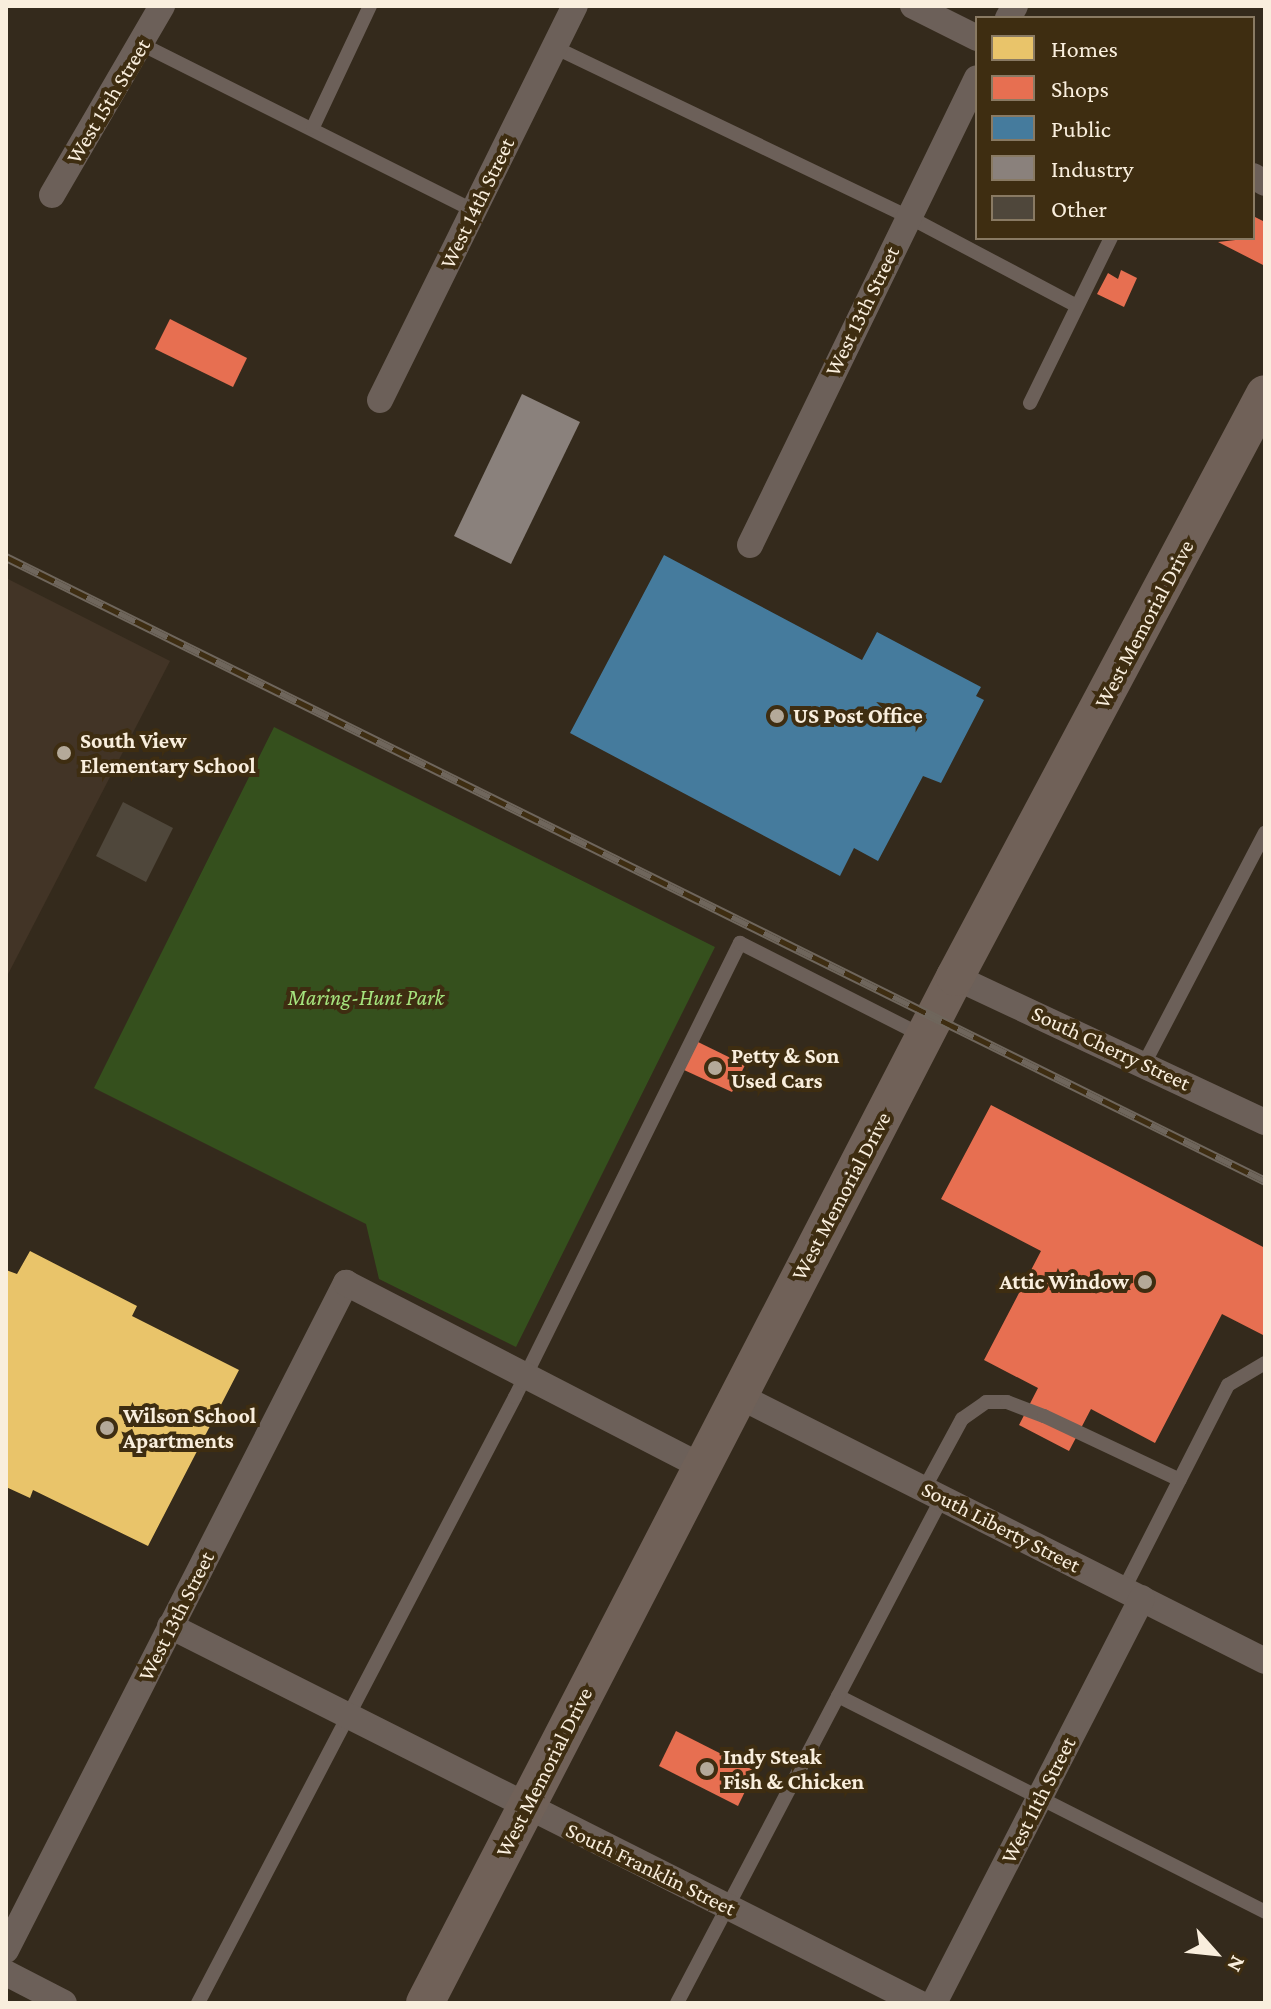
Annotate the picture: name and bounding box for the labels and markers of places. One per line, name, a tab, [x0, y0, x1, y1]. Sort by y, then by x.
place label: US Post Office	[793, 703, 923, 729]
marker: US Post Office	[768, 707, 786, 725]
place label: South View Elementary School	[80, 727, 256, 778]
marker: South View Elementary School	[55, 744, 73, 762]
place label: Petty & Son Used Cars	[731, 1042, 840, 1094]
marker: Petty & Son Used Cars	[706, 1059, 724, 1077]
place label: Attic Window	[999, 1269, 1129, 1295]
marker: Attic Window	[1136, 1273, 1154, 1291]
place label: Wilson School Apartments	[123, 1402, 256, 1454]
marker: Wilson School Apartments	[98, 1419, 116, 1437]
place label: Indy Steak Fish & Chicken	[723, 1743, 864, 1794]
marker: Indy Steak Fish & Chicken	[698, 1760, 716, 1778]

